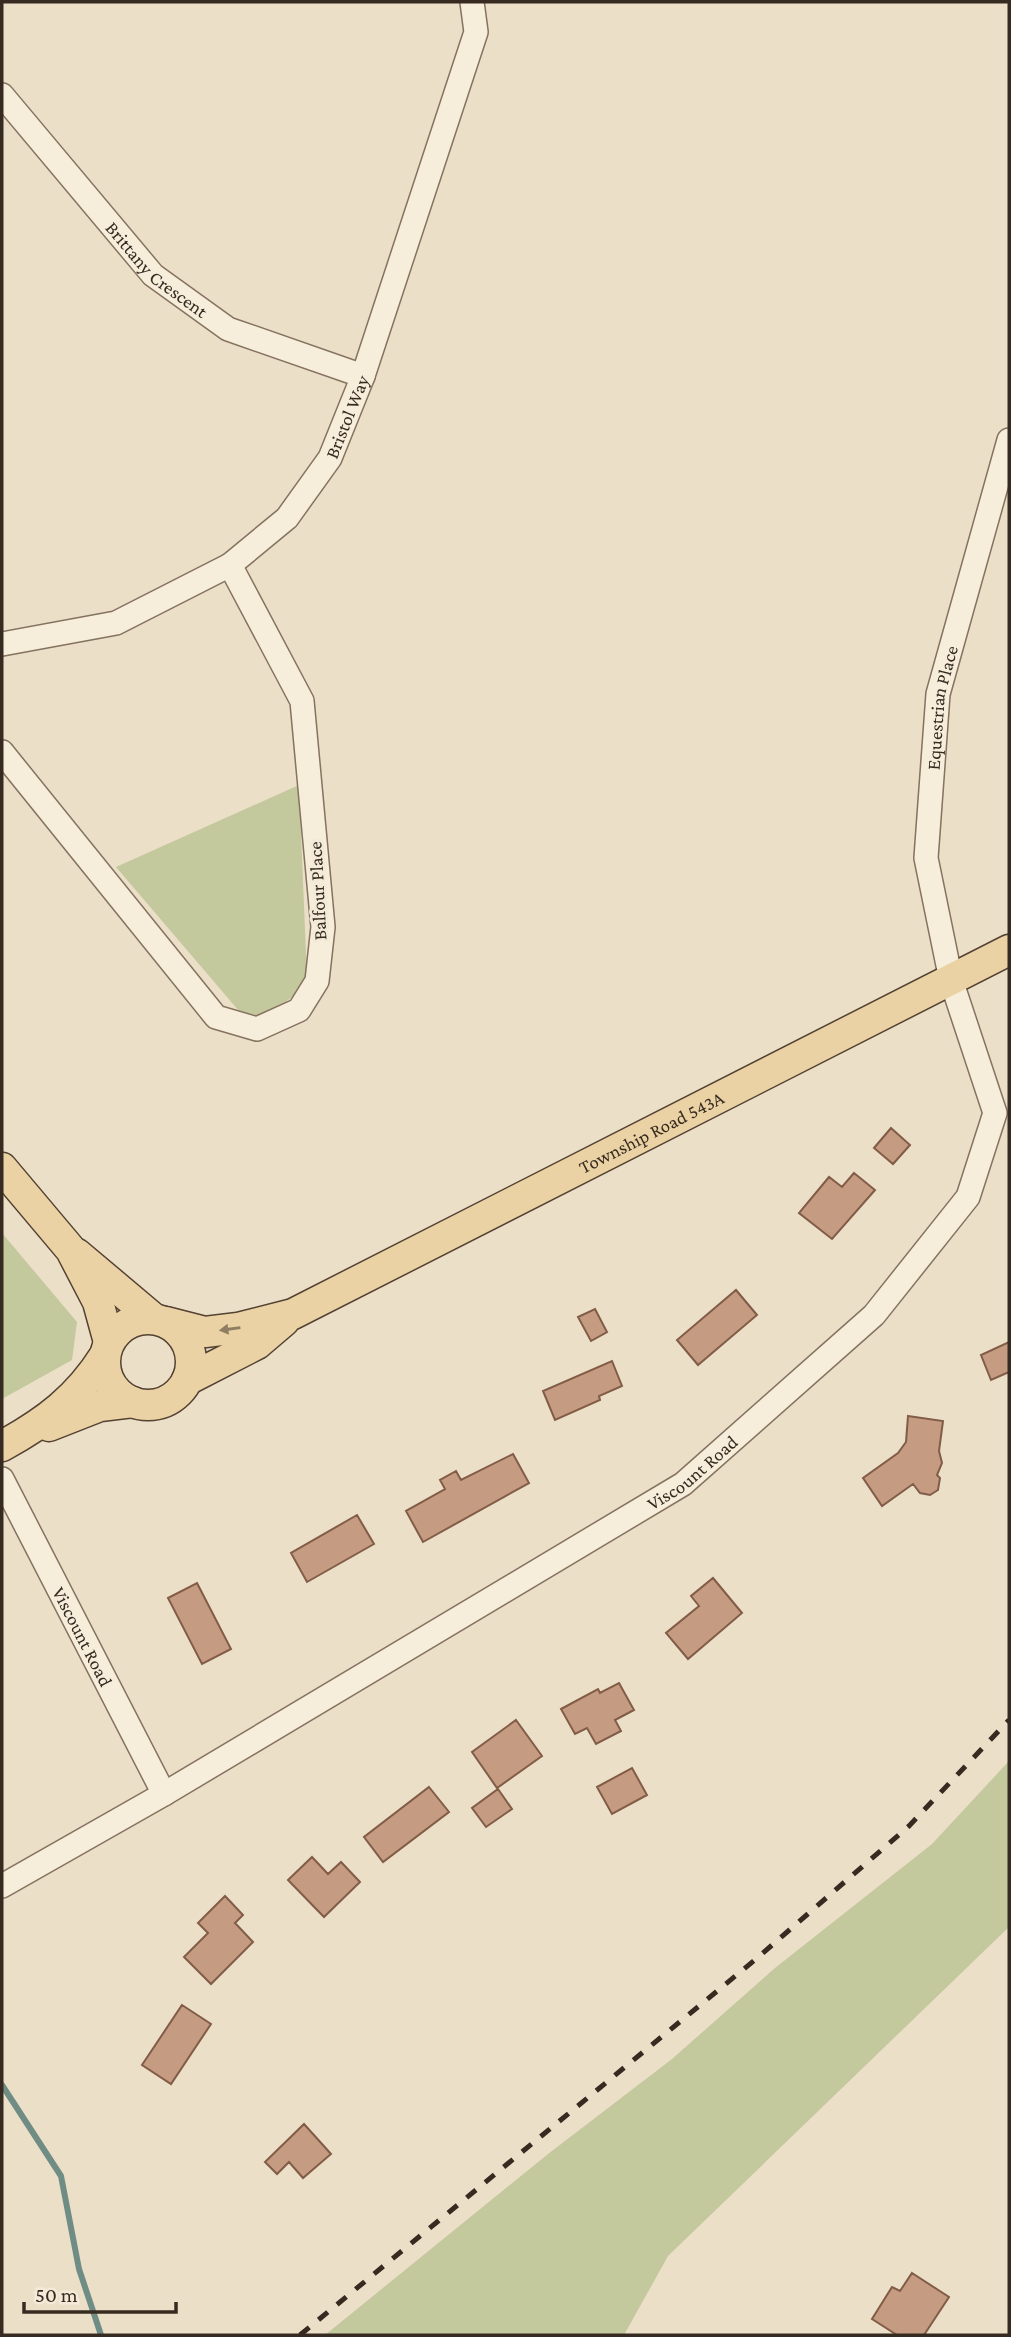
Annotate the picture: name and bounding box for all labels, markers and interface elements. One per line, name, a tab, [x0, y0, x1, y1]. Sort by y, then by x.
street label: Brittany Crescent	[102, 217, 212, 322]
street label: Bristol Way	[321, 372, 373, 462]
street label: Equestrian Place	[922, 643, 962, 771]
street label: Balfour Place	[304, 841, 331, 941]
street label: Township Road 543A	[575, 1087, 727, 1178]
one-way arrow	[219, 1324, 241, 1335]
street label: Viscount Road	[643, 1431, 742, 1514]
street label: Viscount Road	[48, 1583, 117, 1690]
scale bar	[24, 2270, 177, 2314]
text: 50 m	[35, 2283, 78, 2307]

